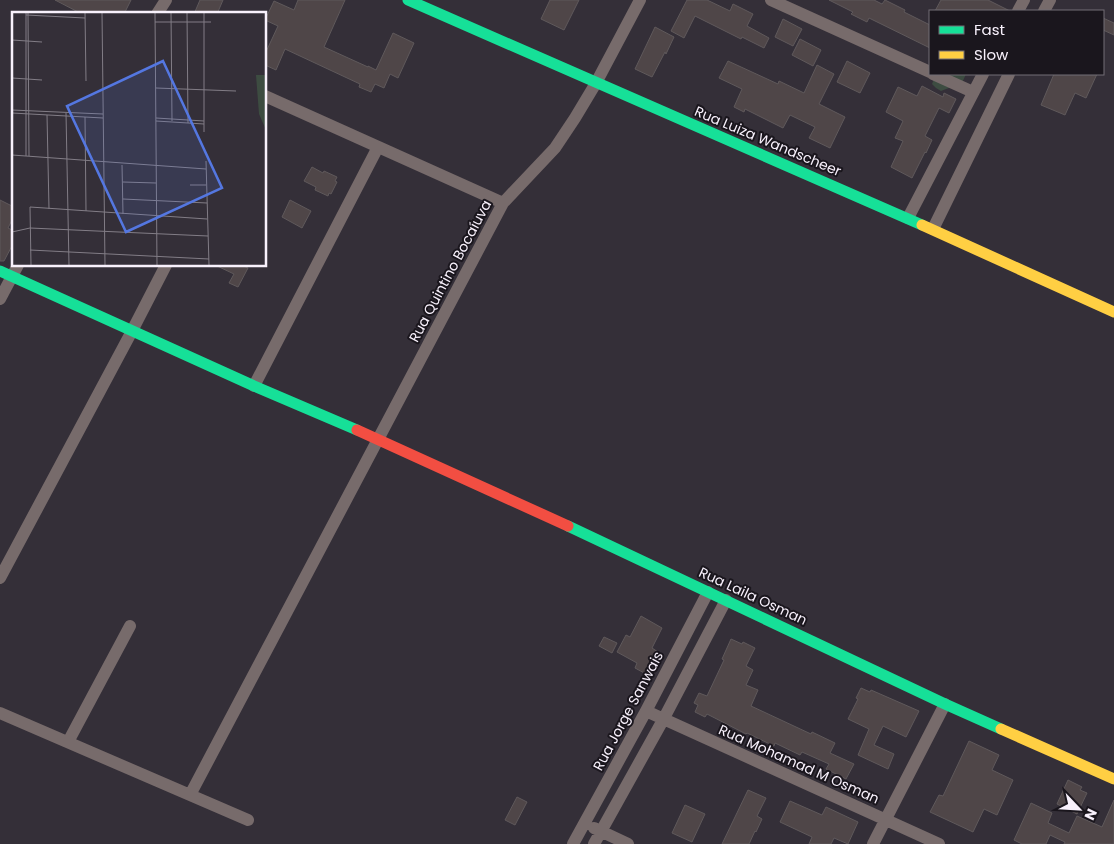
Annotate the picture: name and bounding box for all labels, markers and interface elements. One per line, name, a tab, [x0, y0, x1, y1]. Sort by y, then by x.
legend	[929, 10, 1104, 75]
inset map	[12, 12, 266, 266]
text: Fast	[974, 19, 1005, 40]
text: Slow	[974, 44, 1009, 65]
street label: Rua Luiza Wandscheer	[692, 101, 844, 181]
street label: Rua Quintino Bocaíuva	[404, 196, 496, 346]
street label: Rua Laila Osman	[696, 562, 810, 630]
street label: Rua Jorge Sanwais	[588, 648, 668, 774]
street label: Rua Mohamad M Osman	[715, 719, 883, 809]
north arrow	[1054, 784, 1104, 834]
text: N	[1079, 805, 1102, 823]

